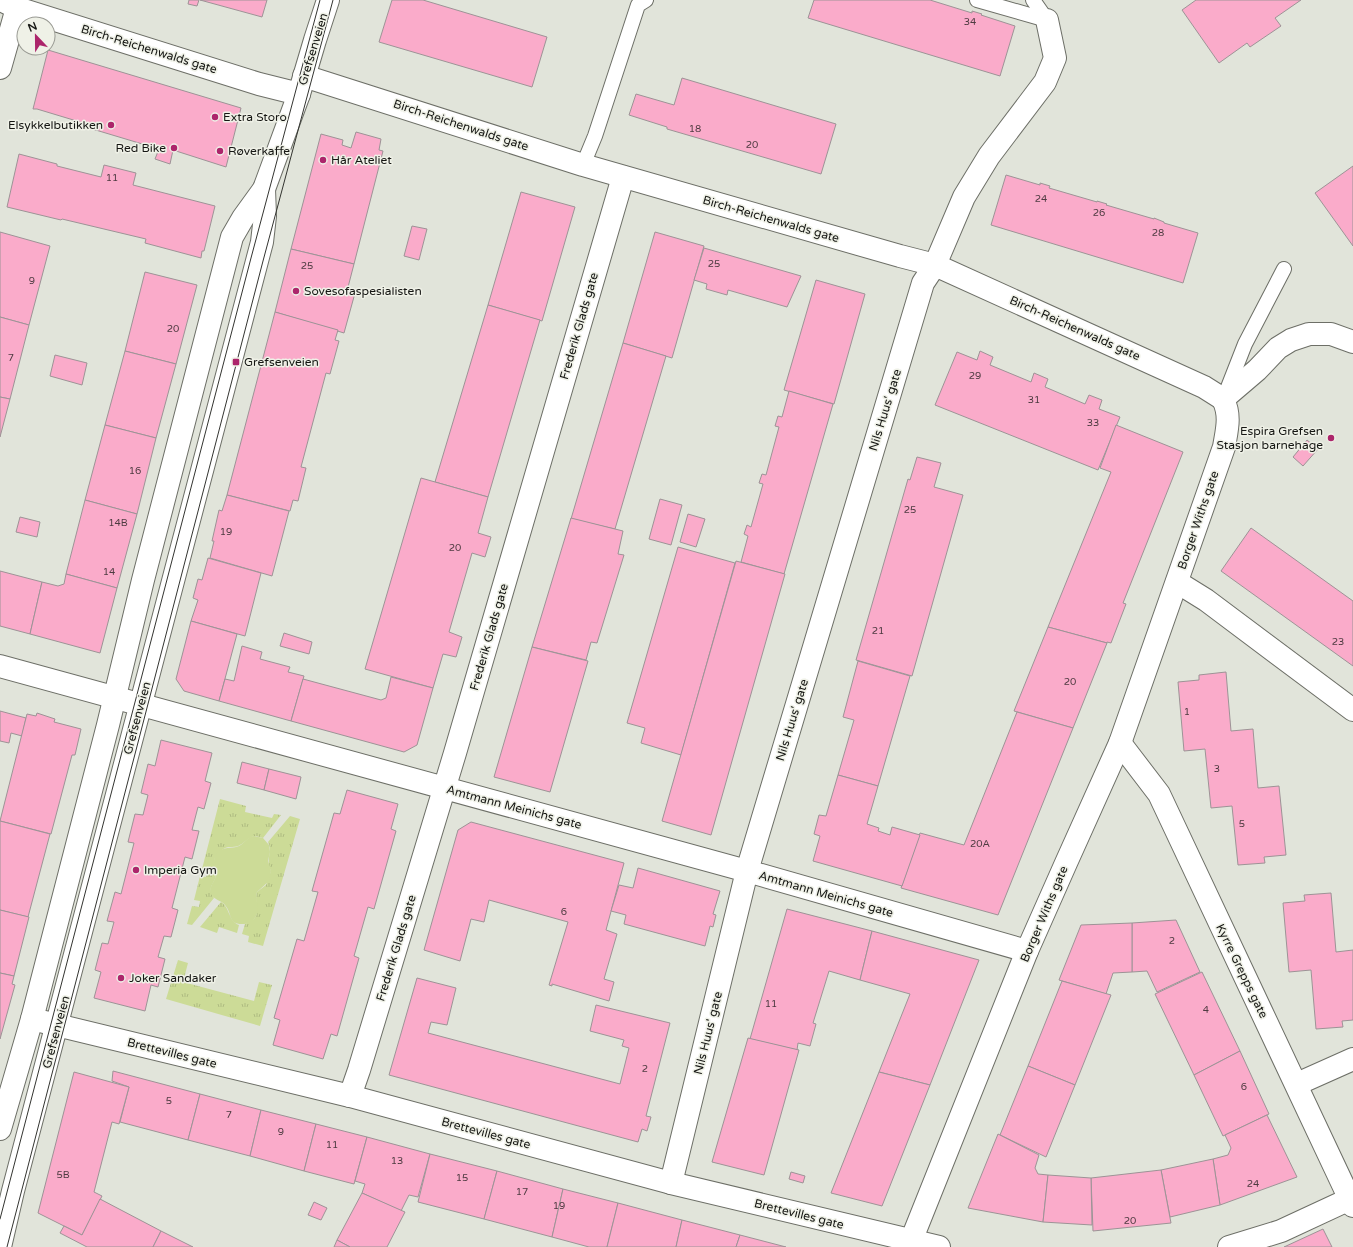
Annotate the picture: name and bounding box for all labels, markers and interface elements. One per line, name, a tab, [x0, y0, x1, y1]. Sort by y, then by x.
street label: Grefsenveien	[295, 11, 331, 87]
north arrow	[16, 16, 56, 56]
house number: 34	[964, 16, 976, 28]
text: N	[26, 20, 39, 35]
street label: Birch-Reichenwalds gate	[79, 22, 219, 76]
street label: Birch-Reichenwalds gate	[392, 97, 531, 154]
place label: Extra Storo	[223, 110, 287, 124]
marker: Extra Storo	[210, 112, 220, 122]
place label: Elsykkelbutikken	[8, 118, 103, 132]
marker: Elsykkelbutikken	[106, 120, 116, 130]
house number: 18	[689, 123, 701, 135]
house number: 20	[746, 139, 758, 151]
place label: Red Bike	[116, 141, 166, 155]
marker: Red Bike	[169, 143, 179, 153]
place label: Røverkaffe	[228, 144, 290, 158]
marker: Røverkaffe	[215, 146, 225, 156]
place label: Hår Ateliet	[331, 153, 392, 167]
marker: Hår Ateliet	[318, 155, 328, 165]
house number: 11	[106, 172, 118, 184]
street label: Birch-Reichenwalds gate	[701, 193, 841, 245]
house number: 24	[1035, 193, 1047, 205]
house number: 26	[1093, 207, 1105, 219]
house number: 28	[1152, 227, 1164, 239]
house number: 25	[708, 258, 720, 270]
house number: 25	[301, 260, 313, 272]
street label: Frederik Glads gate	[557, 271, 601, 381]
house number: 9	[29, 275, 35, 287]
place label: Sovesofaspesialisten	[304, 284, 422, 298]
marker: Sovesofaspesialisten	[291, 286, 301, 296]
street label: Birch-Reichenwalds gate	[1008, 293, 1143, 363]
house number: 20	[167, 323, 179, 335]
house number: 7	[8, 352, 14, 364]
place label: Grefsenveien	[244, 355, 319, 369]
marker: Grefsenveien	[231, 357, 241, 367]
street label: Nils Huus' gate	[866, 367, 904, 453]
house number: 29	[969, 370, 981, 382]
house number: 31	[1028, 394, 1040, 406]
house number: 33	[1087, 417, 1099, 429]
place label: Espira Grefsen Stasjon barnehage	[1217, 424, 1323, 452]
marker: Espira Grefsen Stasjon barnehage	[1326, 433, 1336, 443]
house number: 16	[129, 465, 141, 477]
street label: Borger Withs gate	[1175, 469, 1221, 571]
house number: 25	[904, 504, 916, 516]
house number: 14B	[108, 517, 128, 529]
house number: 19	[220, 526, 232, 538]
house number: 20	[449, 542, 461, 554]
house number: 14	[103, 566, 115, 578]
street label: Frederik Glads gate	[467, 582, 511, 692]
house number: 21	[872, 625, 884, 637]
house number: 23	[1332, 636, 1344, 648]
house number: 20	[1064, 676, 1076, 688]
street label: Nils Huus' gate	[773, 677, 811, 763]
street label: Grefsenveien	[121, 680, 153, 756]
house number: 1	[1184, 706, 1190, 718]
house number: 3	[1214, 763, 1220, 775]
street label: Amtmann Meinichs gate	[445, 782, 583, 832]
house number: 5	[1239, 818, 1245, 830]
house number: 20A	[970, 838, 990, 850]
place label: Imperia Gym	[144, 863, 217, 877]
street label: Borger Withs gate	[1017, 864, 1071, 964]
marker: Imperia Gym	[131, 865, 141, 875]
street label: Amtmann Meinichs gate	[757, 868, 895, 920]
street label: Frederik Glads gate	[373, 893, 419, 1003]
house number: 6	[561, 906, 567, 918]
street label: Kyrre Grepps gate	[1213, 922, 1271, 1021]
house number: 2	[1169, 935, 1175, 947]
place label: Joker Sandaker	[129, 971, 217, 985]
marker: Joker Sandaker	[116, 973, 126, 983]
street label: Nils Huus' gate	[691, 990, 725, 1076]
street label: Grefsenveien	[40, 994, 72, 1070]
house number: 11	[765, 998, 777, 1010]
house number: 4	[1203, 1004, 1209, 1016]
street label: Brettevilles gate	[126, 1035, 218, 1071]
house number: 2	[642, 1063, 648, 1075]
house number: 6	[1241, 1081, 1247, 1093]
house number: 5	[166, 1095, 172, 1107]
house number: 7	[226, 1109, 232, 1121]
street label: Brettevilles gate	[440, 1114, 532, 1152]
house number: 9	[278, 1126, 284, 1138]
house number: 11	[326, 1139, 338, 1151]
house number: 13	[391, 1155, 403, 1167]
house number: 5B	[56, 1169, 70, 1181]
house number: 15	[456, 1172, 468, 1184]
house number: 24	[1247, 1178, 1259, 1190]
house number: 17	[516, 1186, 528, 1198]
street label: Brettevilles gate	[753, 1196, 845, 1232]
house number: 19	[553, 1200, 565, 1212]
house number: 20	[1124, 1215, 1136, 1227]

